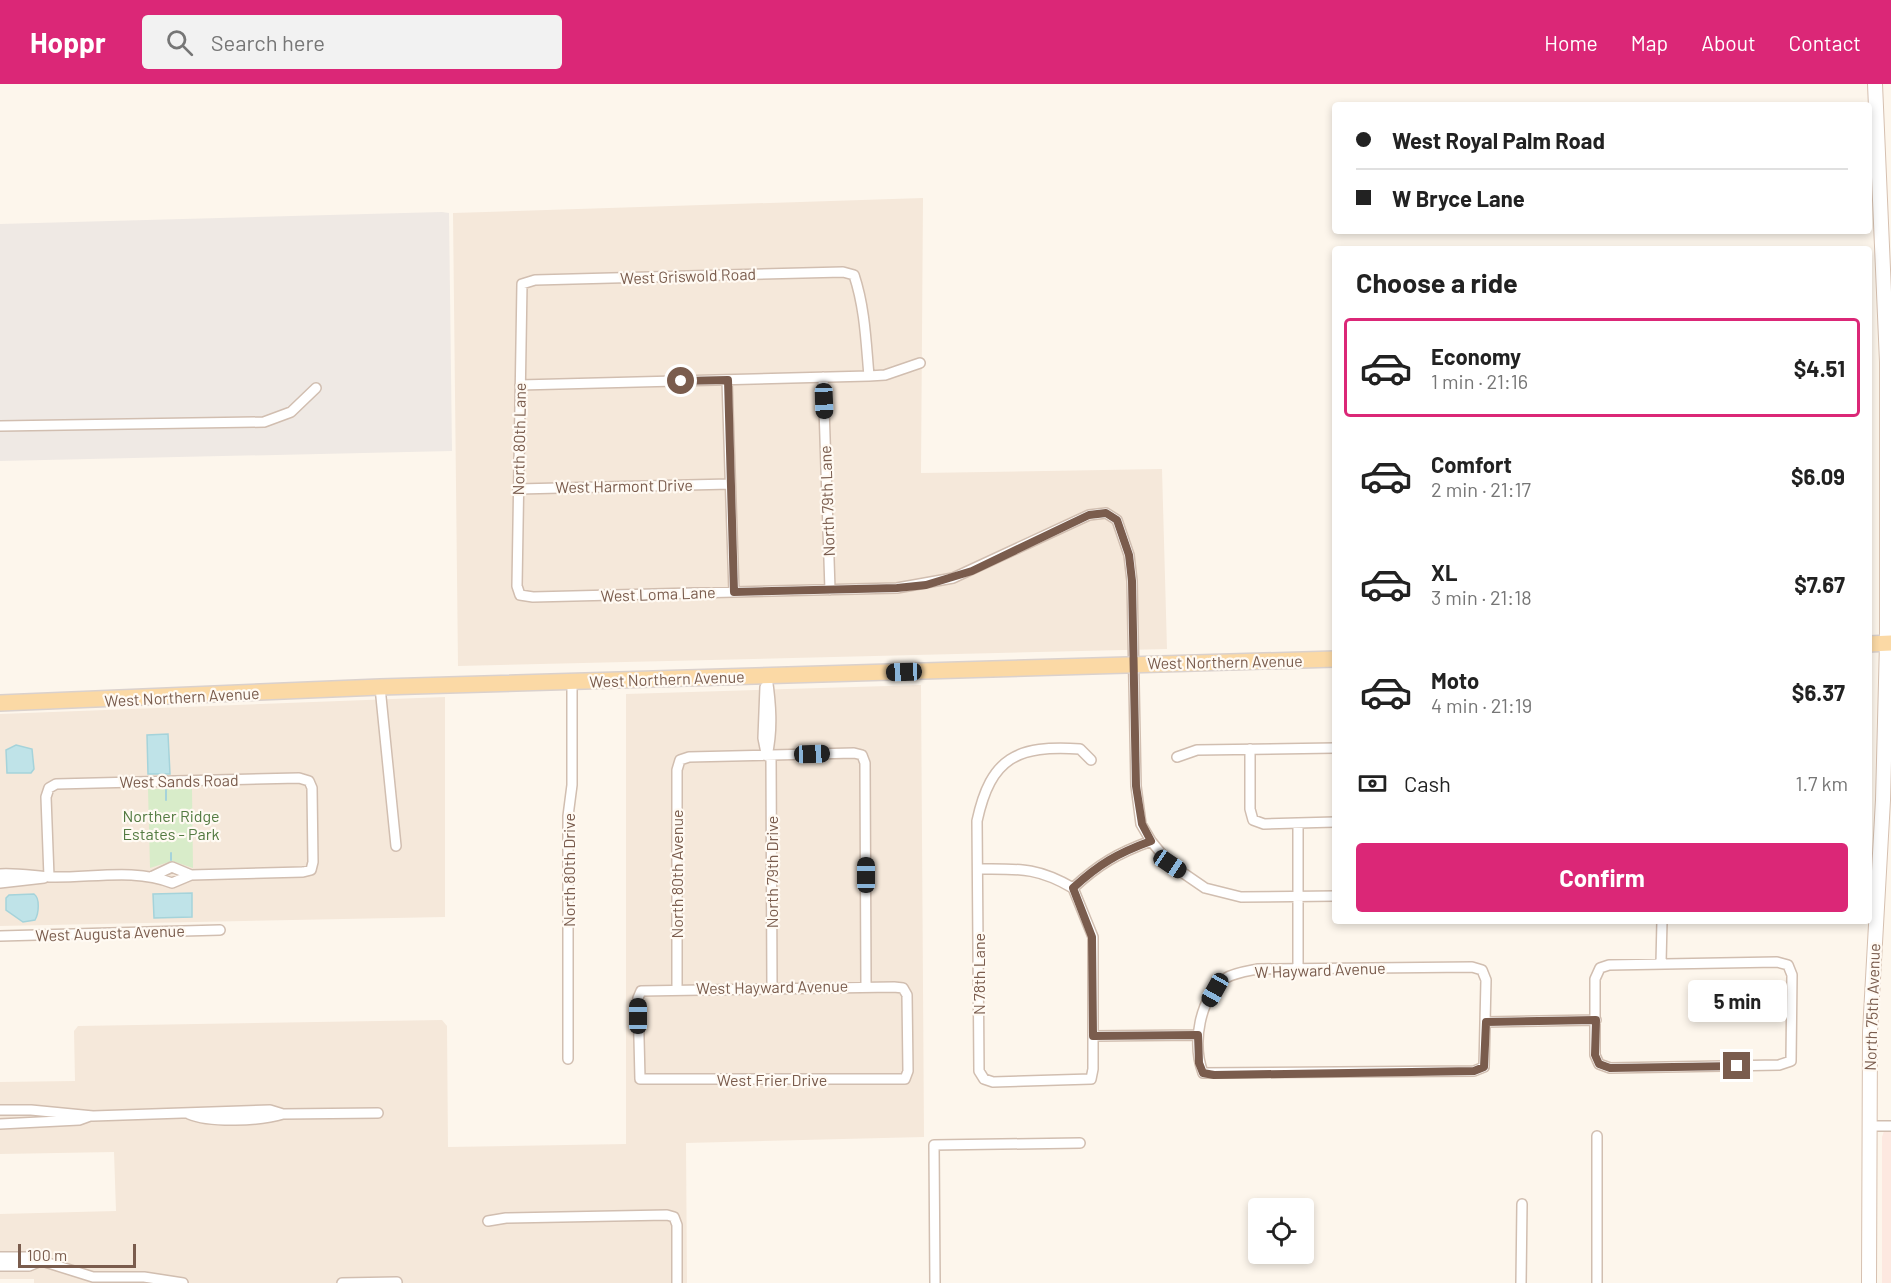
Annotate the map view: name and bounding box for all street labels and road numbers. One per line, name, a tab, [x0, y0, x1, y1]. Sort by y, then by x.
street label: West Griswold Road	[620, 264, 756, 287]
street label: North 80th Lane	[508, 383, 529, 495]
street label: North 79th Lane	[815, 445, 838, 557]
street label: West Harmont Drive	[555, 475, 693, 496]
street label: West Loma Lane	[600, 582, 716, 605]
street label: West Northern Avenue	[1147, 651, 1303, 672]
street label: West Northern Avenue	[589, 666, 745, 691]
street label: West Northern Avenue	[104, 683, 260, 710]
street label: West Sands Road	[119, 770, 239, 791]
street label: North 80th Avenue	[667, 809, 686, 939]
street label: North 80th Drive	[559, 813, 578, 927]
street label: North 79th Drive	[762, 816, 781, 928]
street label: West Augusta Avenue	[35, 920, 185, 945]
street label: N 78th Lane	[969, 933, 988, 1015]
street label: North 75th Avenue	[1860, 943, 1883, 1071]
street label: W Hayward Avenue	[1254, 958, 1386, 981]
street label: West Hayward Avenue	[696, 976, 848, 997]
street label: West Frier Drive	[717, 1070, 827, 1089]

